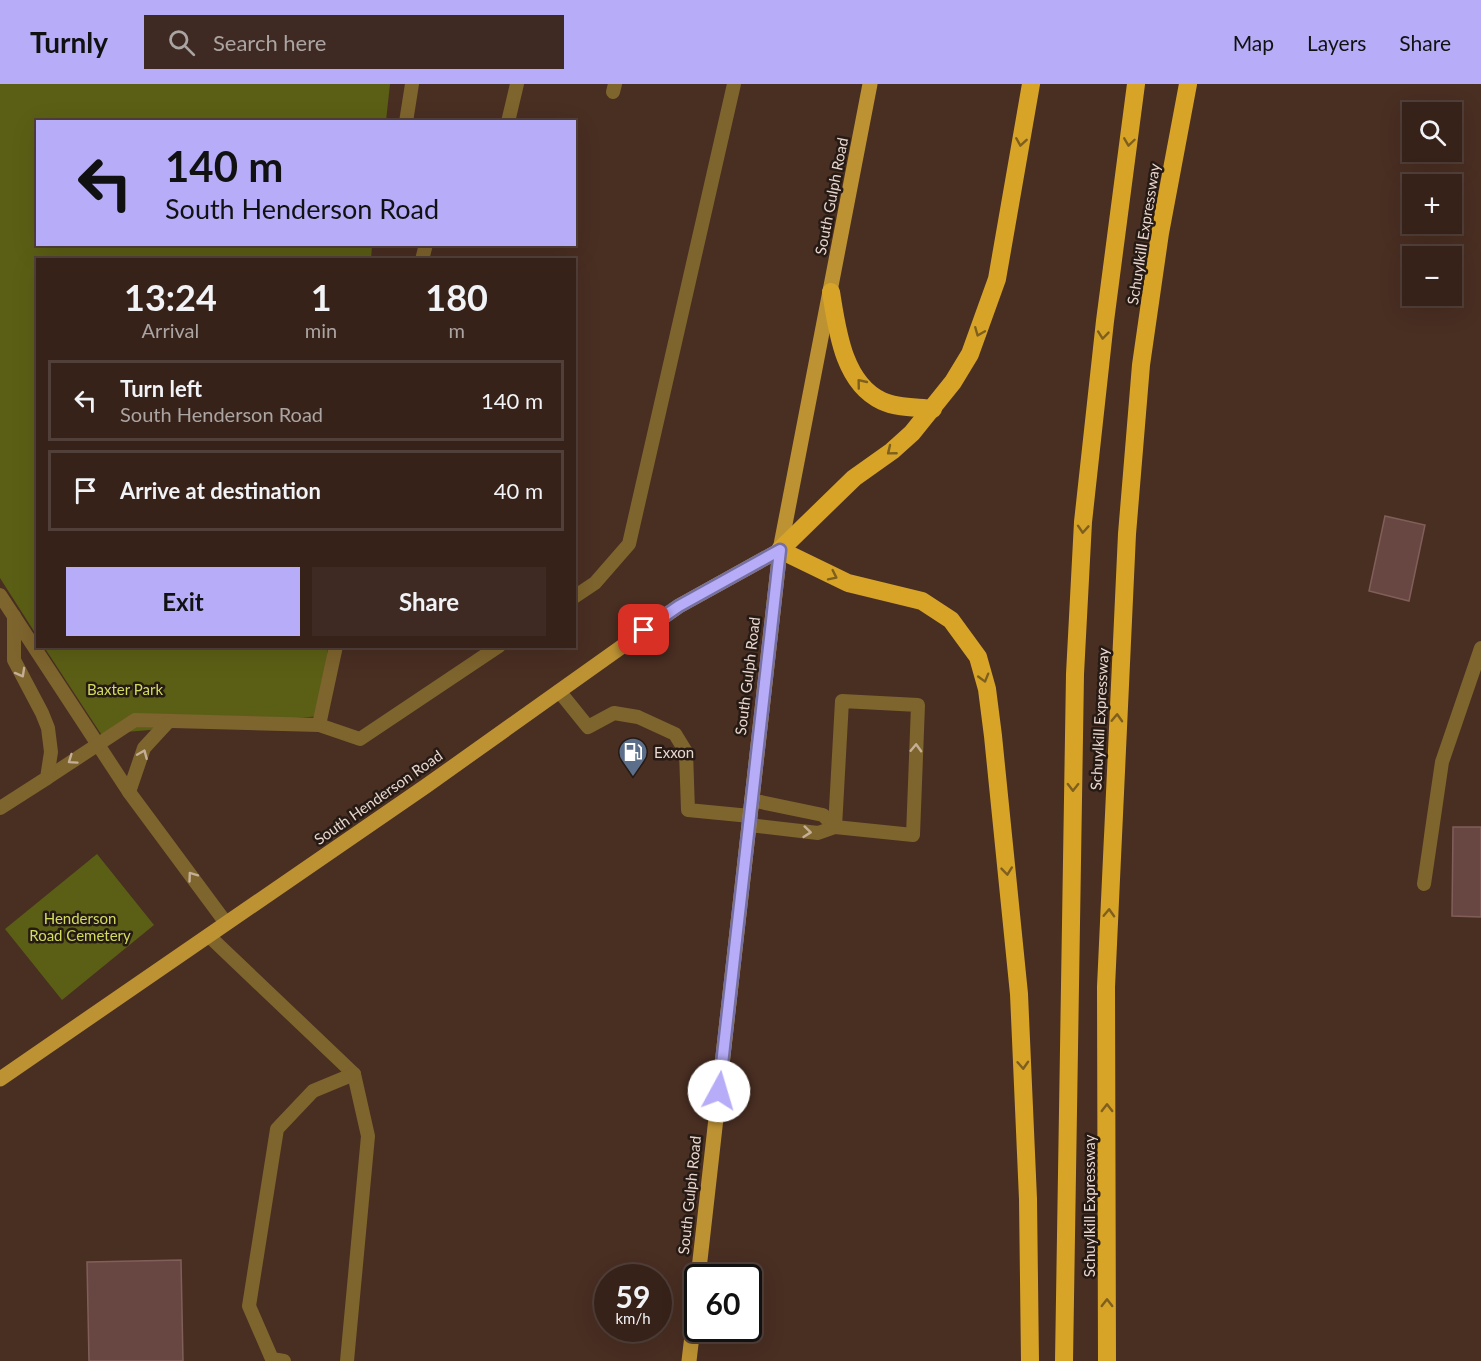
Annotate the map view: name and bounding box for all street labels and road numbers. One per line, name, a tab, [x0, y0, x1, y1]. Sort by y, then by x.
street label: South Gulph Road	[811, 136, 851, 256]
street label: Schuylkill Expressway	[1123, 162, 1163, 306]
street label: South Gulph Road	[731, 616, 763, 736]
street label: Schuylkill Expressway	[1086, 647, 1112, 791]
street label: South Henderson Road	[310, 746, 446, 848]
street label: Schuylkill Expressway	[1080, 1134, 1098, 1277]
street label: South Gulph Road	[674, 1135, 704, 1255]

